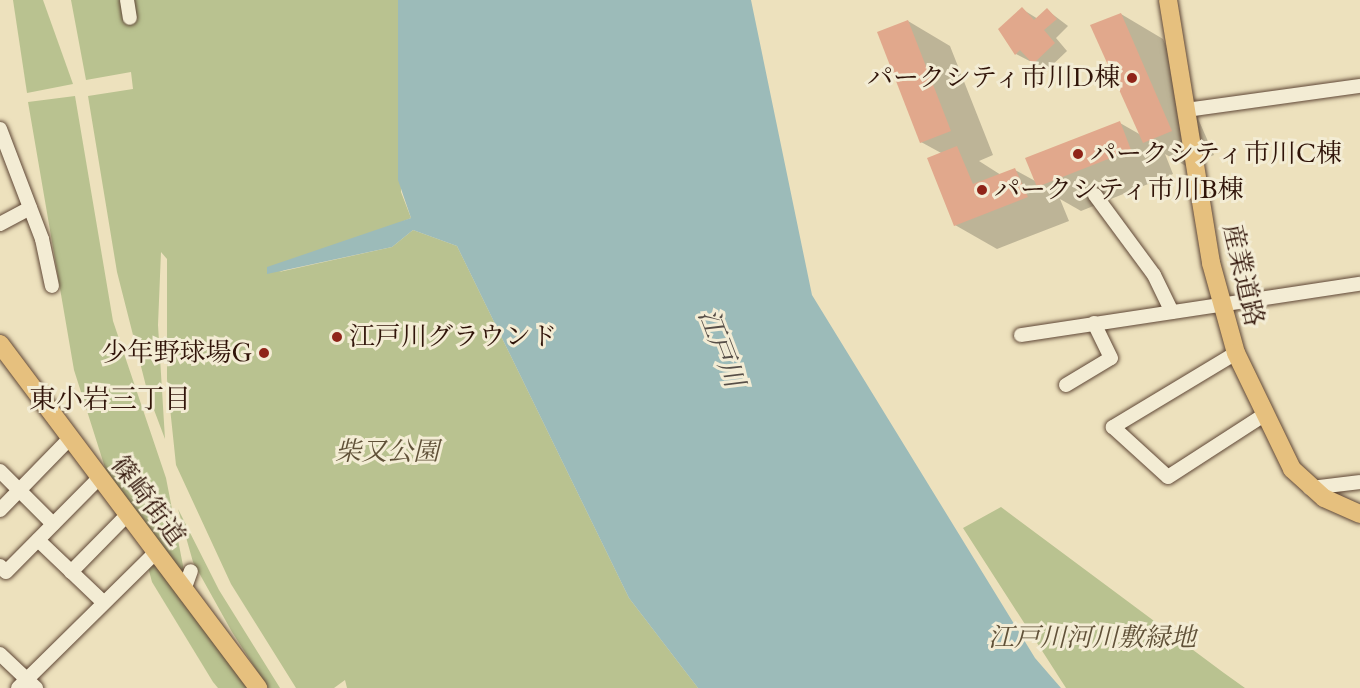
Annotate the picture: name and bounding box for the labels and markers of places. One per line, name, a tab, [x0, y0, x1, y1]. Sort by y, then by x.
place label: パークシティ市川D棟	[865, 62, 1120, 94]
marker: パークシティ市川D棟	[1125, 71, 1139, 85]
place label: パークシティ市川C棟	[1090, 138, 1344, 170]
marker: パークシティ市川C棟	[1071, 147, 1085, 161]
place label: パークシティ市川B棟	[994, 174, 1246, 206]
marker: パークシティ市川B棟	[975, 183, 989, 197]
place label: 江戸川グラウンド	[349, 321, 557, 353]
marker: 江戸川グラウンド	[330, 330, 344, 344]
place label: 少年野球場G	[101, 337, 252, 369]
marker: 少年野球場G	[257, 346, 271, 360]

